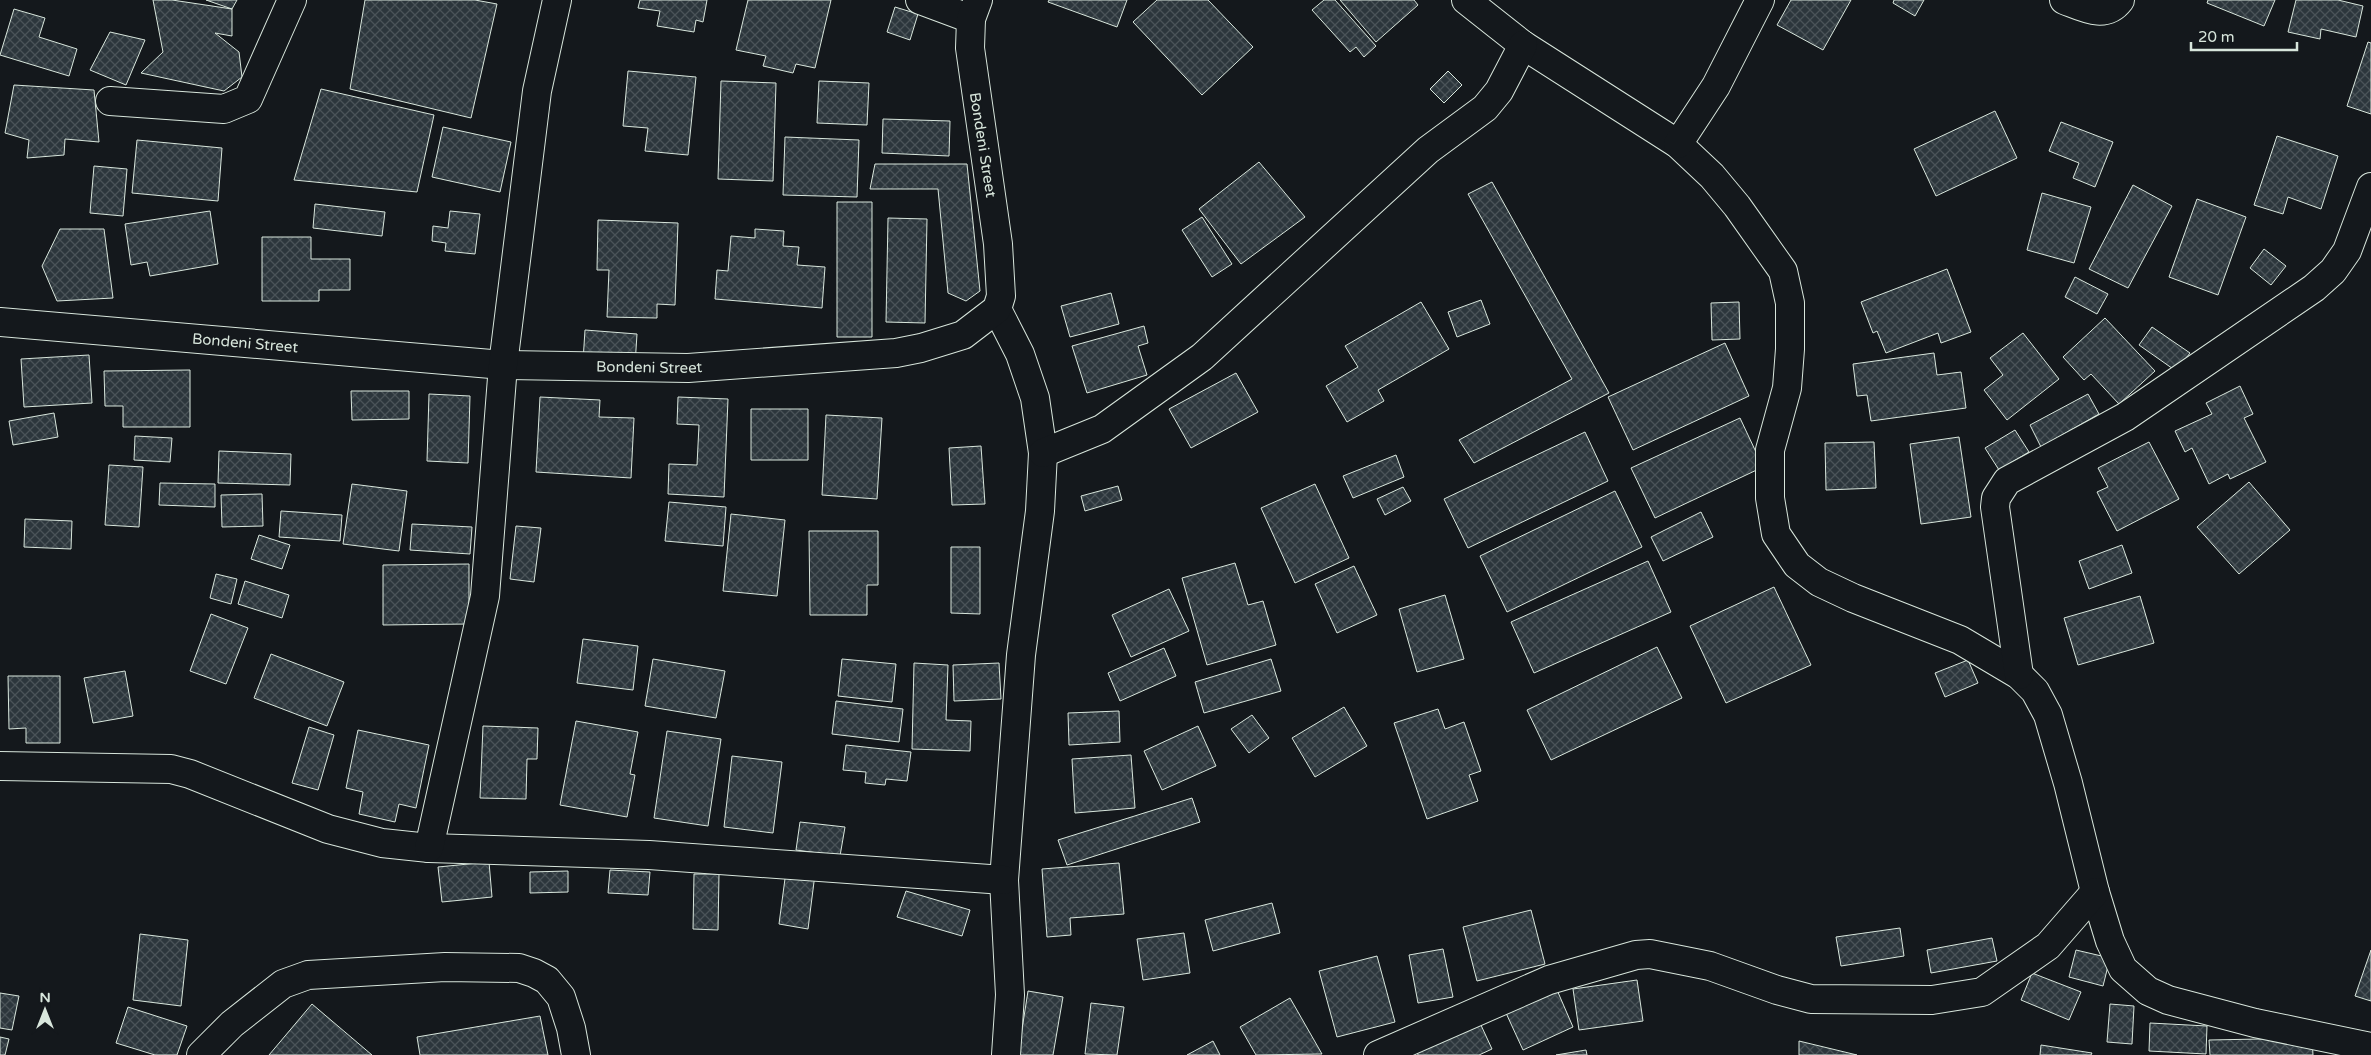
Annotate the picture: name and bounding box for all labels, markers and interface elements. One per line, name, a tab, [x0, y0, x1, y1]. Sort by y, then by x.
scale bar	[2191, 20, 2297, 52]
text: 20 m	[2198, 28, 2235, 46]
street label: Bondeni Street	[966, 91, 1000, 199]
street label: Bondeni Street	[191, 329, 299, 356]
street label: Bondeni Street	[596, 358, 703, 377]
north arrow	[20, 985, 70, 1035]
text: N	[39, 989, 51, 1006]

